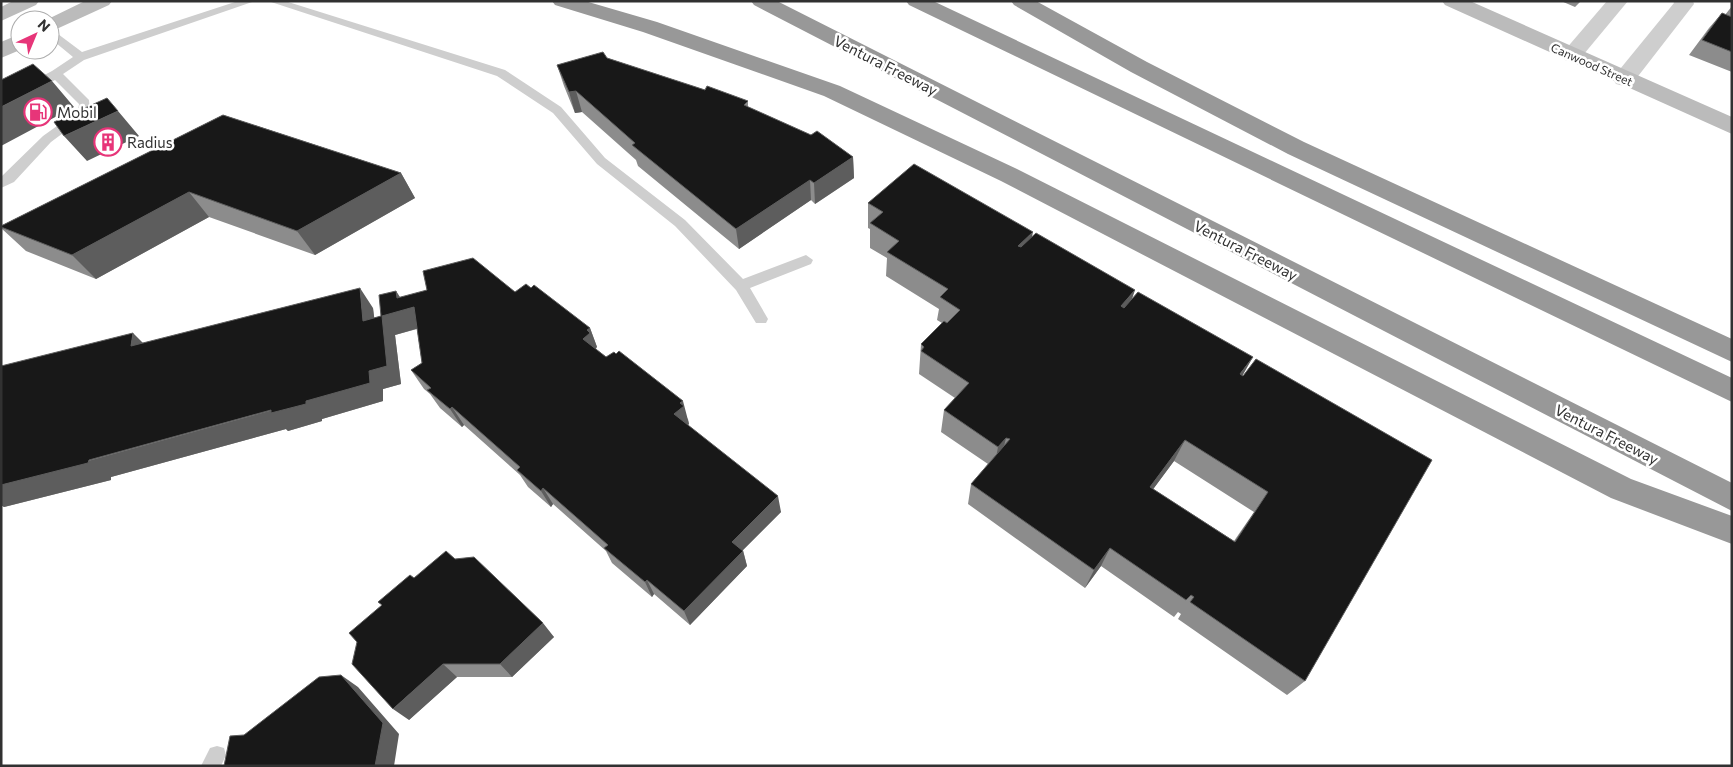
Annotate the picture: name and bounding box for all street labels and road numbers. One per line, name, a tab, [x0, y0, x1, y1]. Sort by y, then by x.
street label: Ventura Freeway	[831, 31, 941, 99]
street label: Canwood Street	[1549, 40, 1635, 88]
street label: Ventura Freeway	[1191, 216, 1301, 284]
street label: Ventura Freeway	[1552, 400, 1662, 468]

